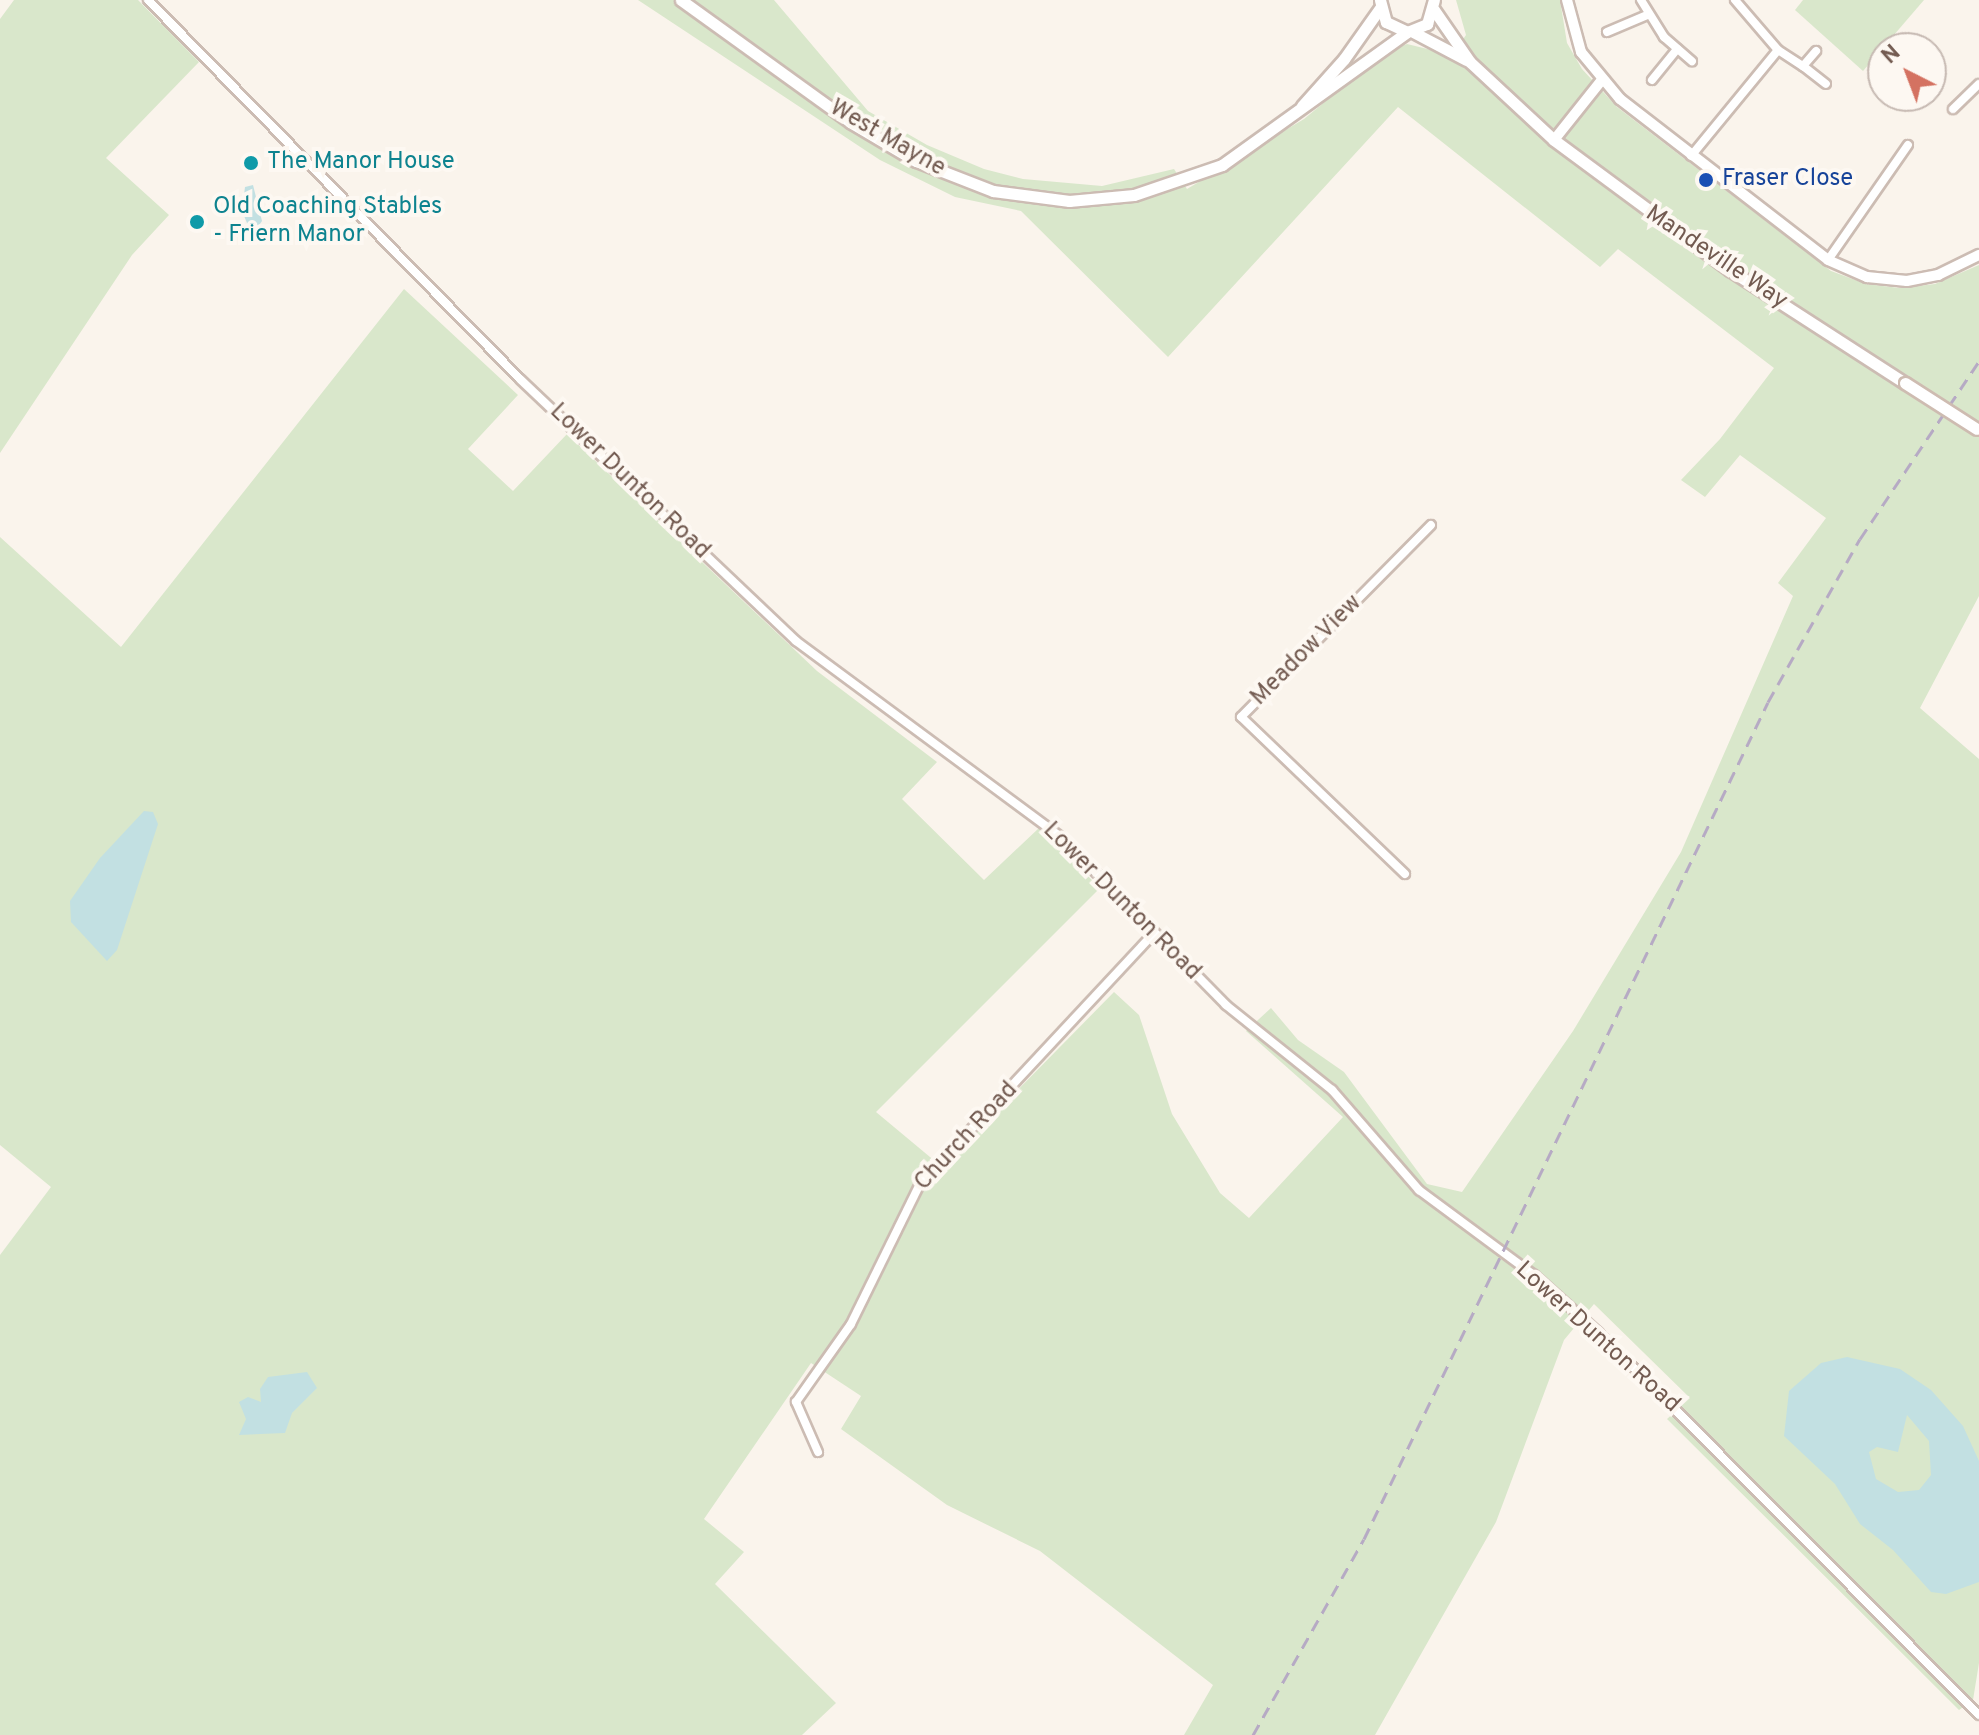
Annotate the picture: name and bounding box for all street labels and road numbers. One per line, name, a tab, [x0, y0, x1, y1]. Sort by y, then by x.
street label: West Mayne	[824, 94, 950, 184]
street label: Mandeville Way	[1639, 200, 1793, 316]
street label: Lower Dunton Road	[543, 398, 715, 566]
street label: Meadow View	[1245, 589, 1369, 713]
street label: Lower Dunton Road	[1036, 817, 1206, 987]
street label: Church Road	[909, 1077, 1025, 1197]
street label: Lower Dunton Road	[1509, 1256, 1685, 1420]

